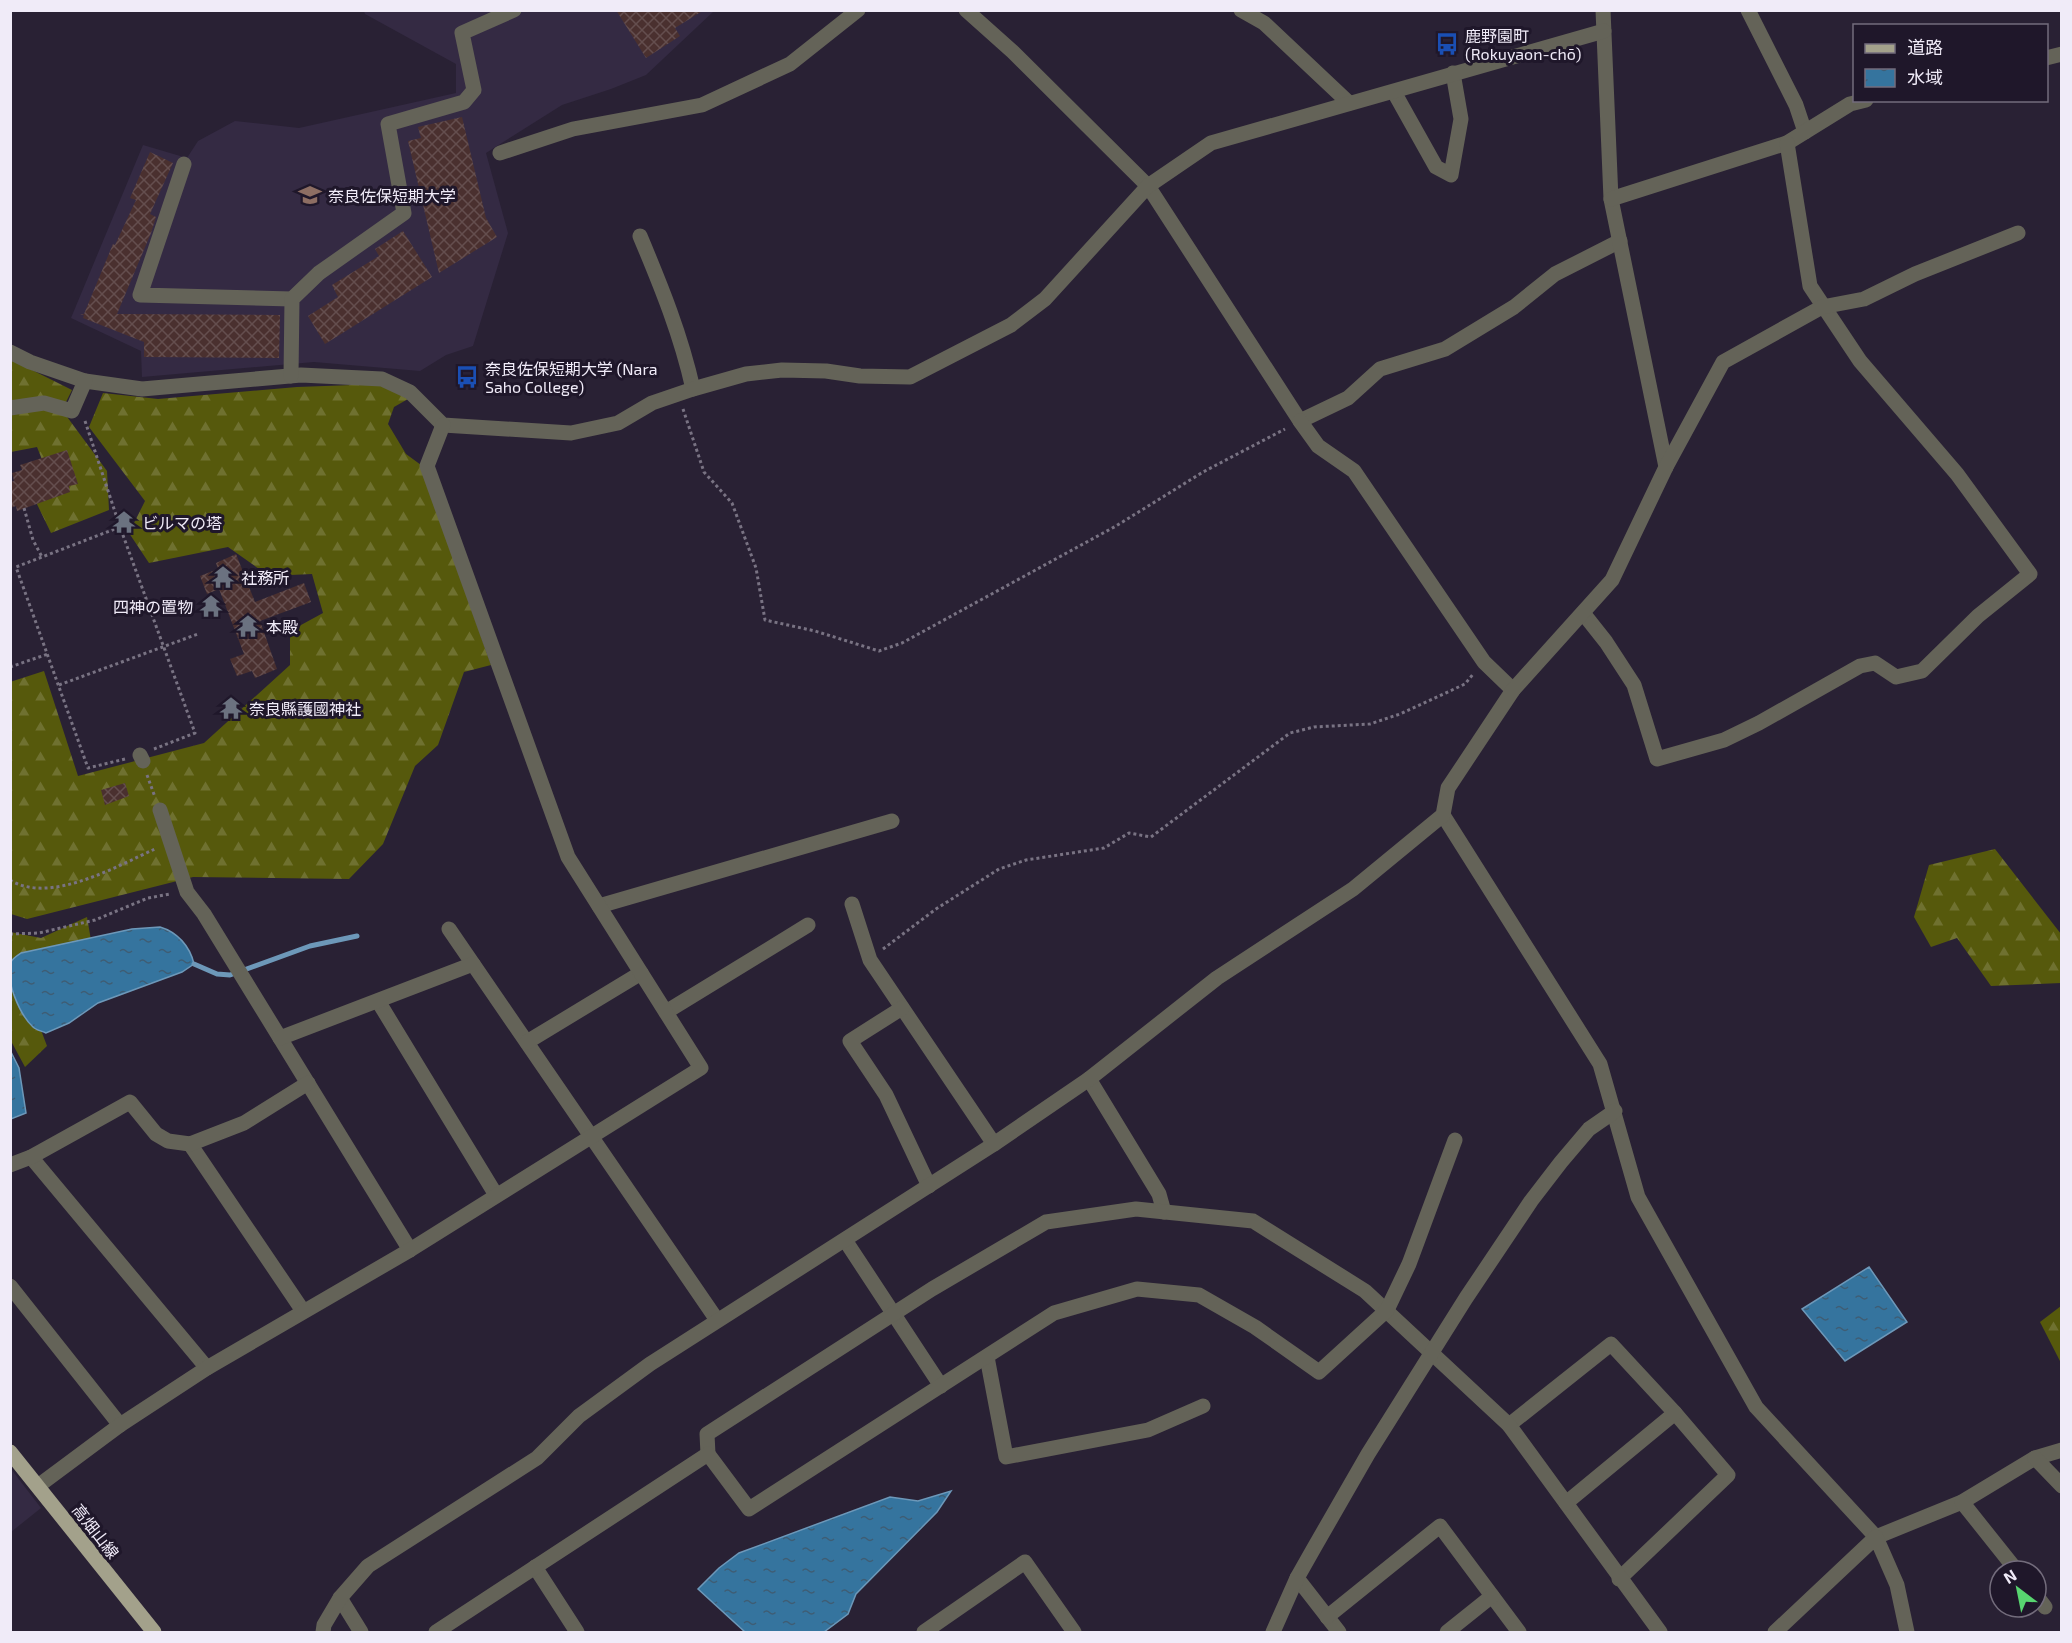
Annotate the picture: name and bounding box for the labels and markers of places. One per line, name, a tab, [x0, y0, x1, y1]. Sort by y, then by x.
place label: 鹿野園町 (Rokuyaon-chō)	[1465, 26, 1582, 63]
bus stop icon: 鹿野園町 (Rokuyaon-chō)	[1434, 31, 1460, 57]
school or university icon: 奈良佐保短期大学	[297, 182, 323, 208]
place label: 奈良佐保短期大学	[328, 186, 456, 205]
place label: 奈良佐保短期大学 (Nara Saho College)	[485, 359, 658, 396]
bus stop icon: 奈良佐保短期大学 (Nara Saho College)	[454, 364, 480, 390]
temple icon: ビルマの塔	[111, 509, 137, 535]
place label: ビルマの塔	[142, 513, 222, 532]
temple icon: 社務所	[210, 564, 236, 590]
place label: 社務所	[241, 568, 289, 587]
temple icon: 四神の置物	[198, 593, 224, 619]
place label: 四神の置物	[113, 597, 193, 616]
temple icon: 本殿	[235, 613, 261, 639]
place label: 本殿	[266, 617, 298, 636]
temple icon: 奈良縣護國神社	[218, 695, 244, 721]
place label: 奈良縣護國神社	[249, 699, 361, 718]

